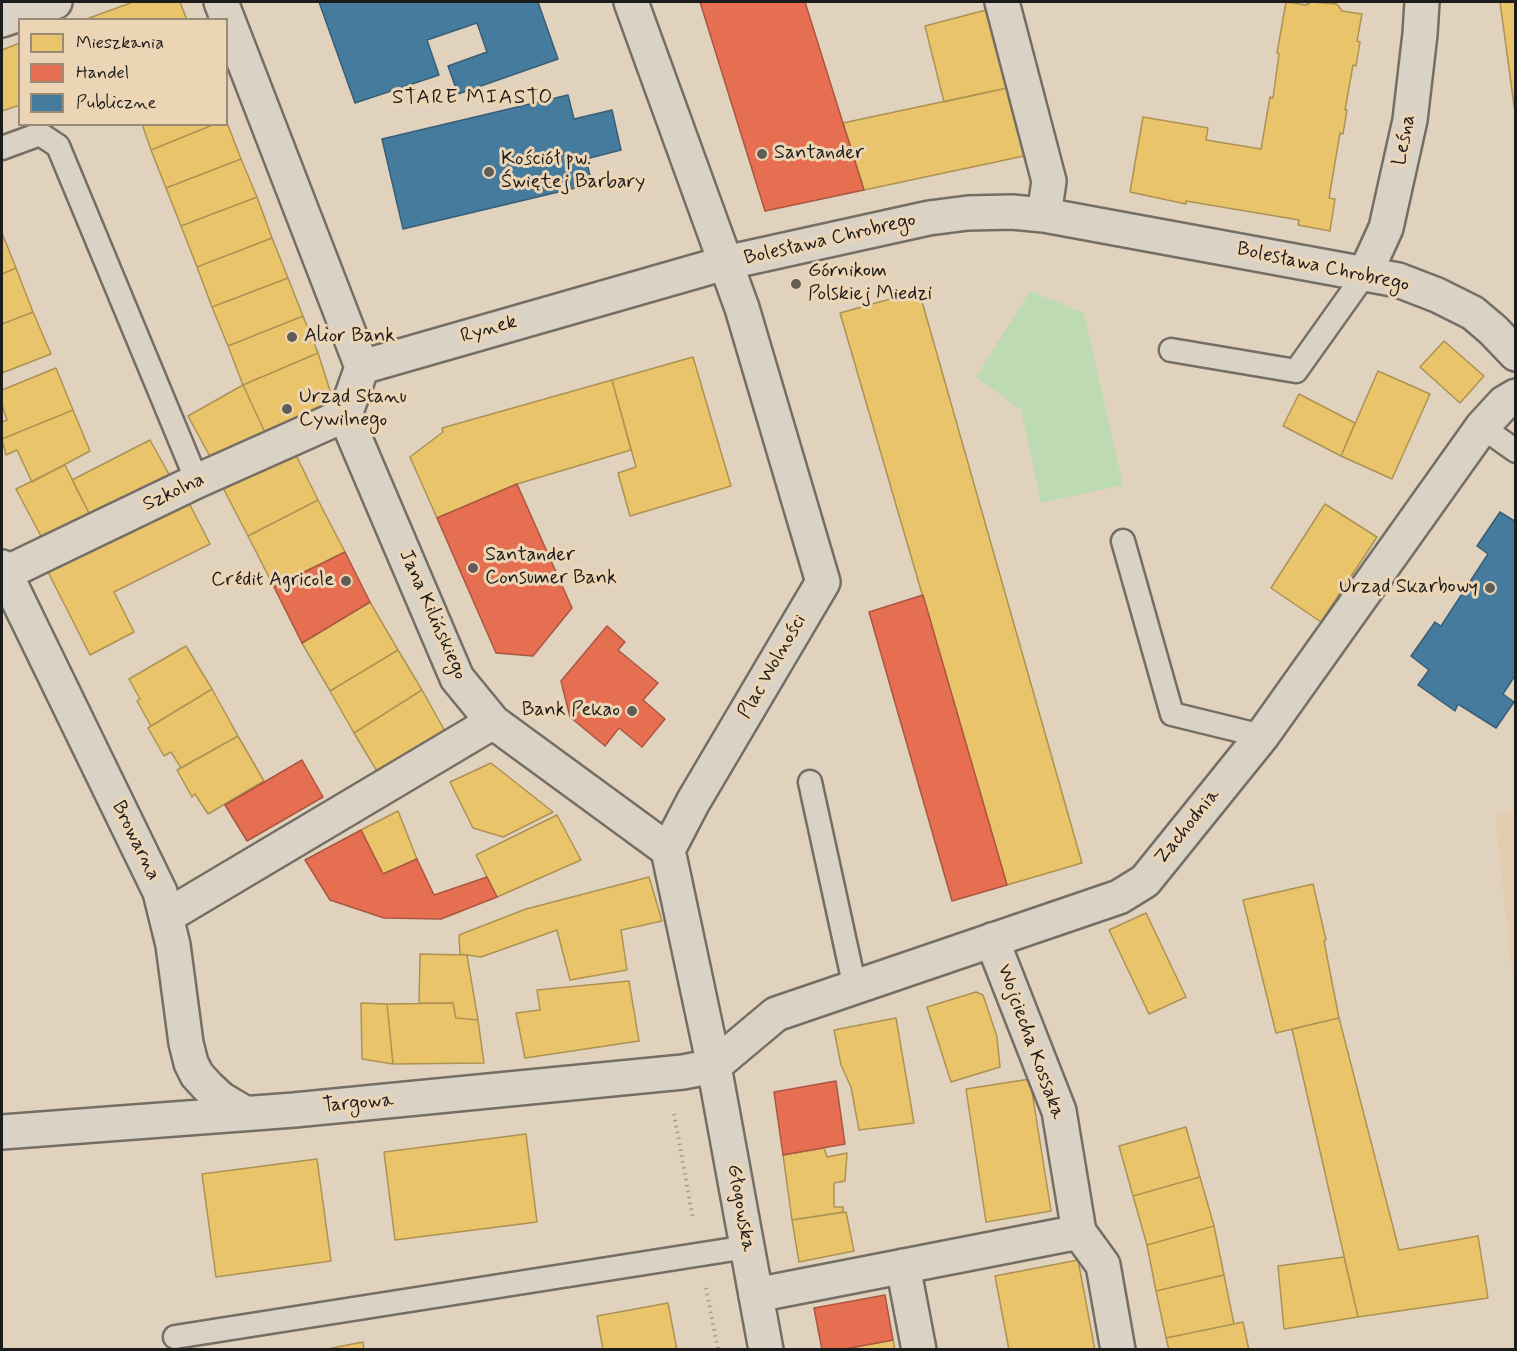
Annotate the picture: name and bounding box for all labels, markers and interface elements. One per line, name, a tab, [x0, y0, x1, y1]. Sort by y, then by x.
legend	[18, 18, 228, 126]
text: Mieszkania	[76, 31, 164, 55]
text: Handel	[76, 61, 129, 85]
district label: STARE MIASTO	[389, 86, 557, 112]
text: Publiczne	[76, 91, 156, 115]
street label: Leśna	[1388, 113, 1422, 167]
place label: Santander	[774, 142, 864, 166]
marker: Santander	[755, 147, 769, 161]
place label: Kościół pw. Świętej Barbary	[501, 148, 645, 195]
marker: Kościół pw. Świętej Barbary	[482, 165, 496, 179]
street label: Bolesława Chrobrego	[742, 209, 918, 271]
street label: Bolesława Chrobrego	[1235, 238, 1411, 298]
place label: Górnikom Polskiej Miedzi	[808, 260, 932, 307]
marker: Górnikom Polskiej Miedzi	[789, 277, 803, 291]
street label: Rynek	[458, 311, 520, 349]
place label: Alior Bank	[304, 325, 395, 349]
marker: Alior Bank	[285, 330, 299, 344]
place label: Urząd Stanu Cywilnego	[299, 386, 407, 433]
marker: Urząd Stanu Cywilnego	[280, 402, 294, 416]
street label: Szkolna	[139, 468, 209, 518]
place label: Santander Consumer Bank	[485, 544, 617, 591]
street label: Jana Kilińskiego	[393, 546, 471, 684]
marker: Santander Consumer Bank	[466, 561, 480, 575]
place label: Crédit Agricole	[211, 569, 334, 593]
marker: Crédit Agricole	[339, 574, 353, 588]
place label: Urząd Skarbowy	[1339, 576, 1478, 600]
marker: Urząd Skarbowy	[1483, 581, 1497, 595]
street label: Plac Wolności	[733, 610, 813, 724]
place label: Bank Pekao	[522, 699, 620, 723]
marker: Bank Pekao	[625, 704, 639, 718]
street label: Zachodnia	[1150, 784, 1226, 870]
street label: Browarna	[106, 797, 164, 885]
street label: Wojciecha Kossaka	[991, 961, 1069, 1123]
street label: Targowa	[321, 1089, 395, 1119]
street label: Głogowska	[721, 1162, 759, 1254]

